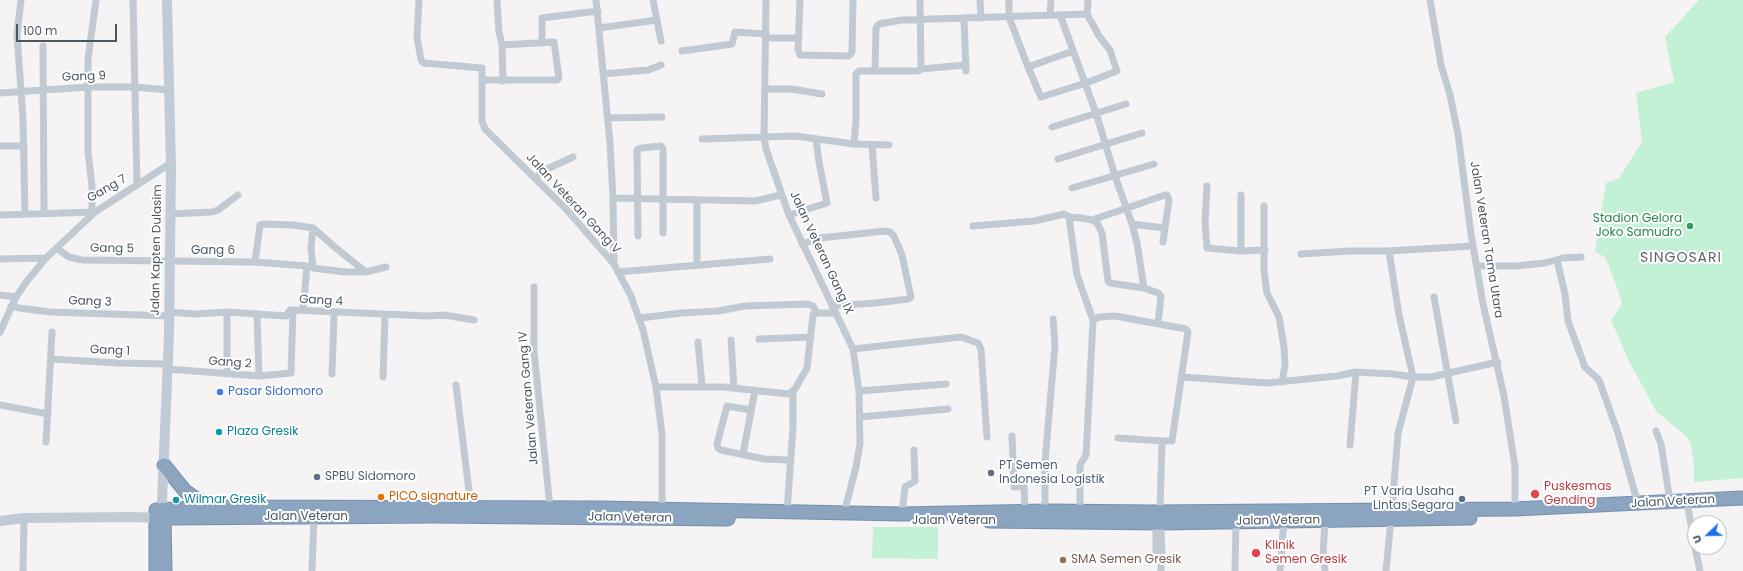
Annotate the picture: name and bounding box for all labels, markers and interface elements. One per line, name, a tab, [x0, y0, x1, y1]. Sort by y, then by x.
scale bar	[18, 16, 119, 42]
text: 100 m	[23, 22, 57, 39]
street label: Gang 9	[62, 69, 106, 85]
street label: Jalan Veteran Gang V	[523, 151, 623, 257]
street label: Jalan Veteran Tama Utara	[1466, 161, 1506, 319]
street label: Gang 7	[85, 172, 129, 206]
street label: Jalan Kapten Dulasim	[149, 184, 165, 316]
street label: Jalan Veteran Gang IX	[786, 189, 856, 317]
place label: Stadion Gelora Joko Samudro	[1593, 212, 1682, 240]
marker: Stadion Gelora Joko Samudro	[1685, 221, 1695, 231]
street label: Gang 5	[90, 241, 134, 257]
street label: Gang 6	[191, 244, 235, 258]
district label: SINGOSARI	[1640, 250, 1722, 266]
street label: Gang 4	[299, 293, 343, 309]
street label: Gang 3	[68, 294, 112, 310]
street label: Jalan Veteran Gang IV	[516, 330, 542, 466]
street label: Gang 1	[90, 343, 130, 359]
street label: Gang 2	[208, 354, 252, 372]
place label: Pasar Sidomoro	[228, 385, 323, 399]
marker: Pasar Sidomoro	[215, 387, 225, 397]
place label: Plaza Gresik	[227, 425, 298, 439]
marker: Plaza Gresik	[214, 427, 224, 437]
place label: PT Semen Indonesia Logistik	[999, 459, 1105, 487]
marker: PT Semen Indonesia Logistik	[986, 468, 996, 478]
place label: SPBU Sidomoro	[325, 470, 416, 484]
marker: SPBU Sidomoro	[312, 472, 322, 482]
place label: Puskesmas Gending	[1544, 480, 1612, 508]
place label: PT Varia Usaha Lintas Segara	[1364, 485, 1454, 513]
marker: Puskesmas Gending	[1529, 488, 1541, 500]
place label: PICO signature	[389, 490, 478, 504]
marker: PICO signature	[376, 492, 386, 502]
place label: Wilmar Gresik	[184, 493, 266, 507]
street label: Jalan Veteran	[1631, 493, 1715, 511]
marker: PT Varia Usaha Lintas Segara	[1457, 494, 1467, 504]
marker: Wilmar Gresik	[171, 495, 181, 505]
street label: Jalan Veteran	[264, 510, 348, 524]
street label: Jalan Veteran	[588, 510, 672, 526]
street label: Jalan Veteran	[1236, 513, 1320, 529]
street label: Jalan Veteran	[912, 514, 996, 528]
north arrow	[1687, 515, 1727, 555]
text: U	[1688, 533, 1706, 546]
place label: Klinik Semen Gresik	[1265, 539, 1347, 567]
marker: Klinik Semen Gresik	[1250, 547, 1262, 559]
place label: SMA Semen Gresik	[1071, 553, 1181, 567]
marker: SMA Semen Gresik	[1058, 555, 1068, 565]

